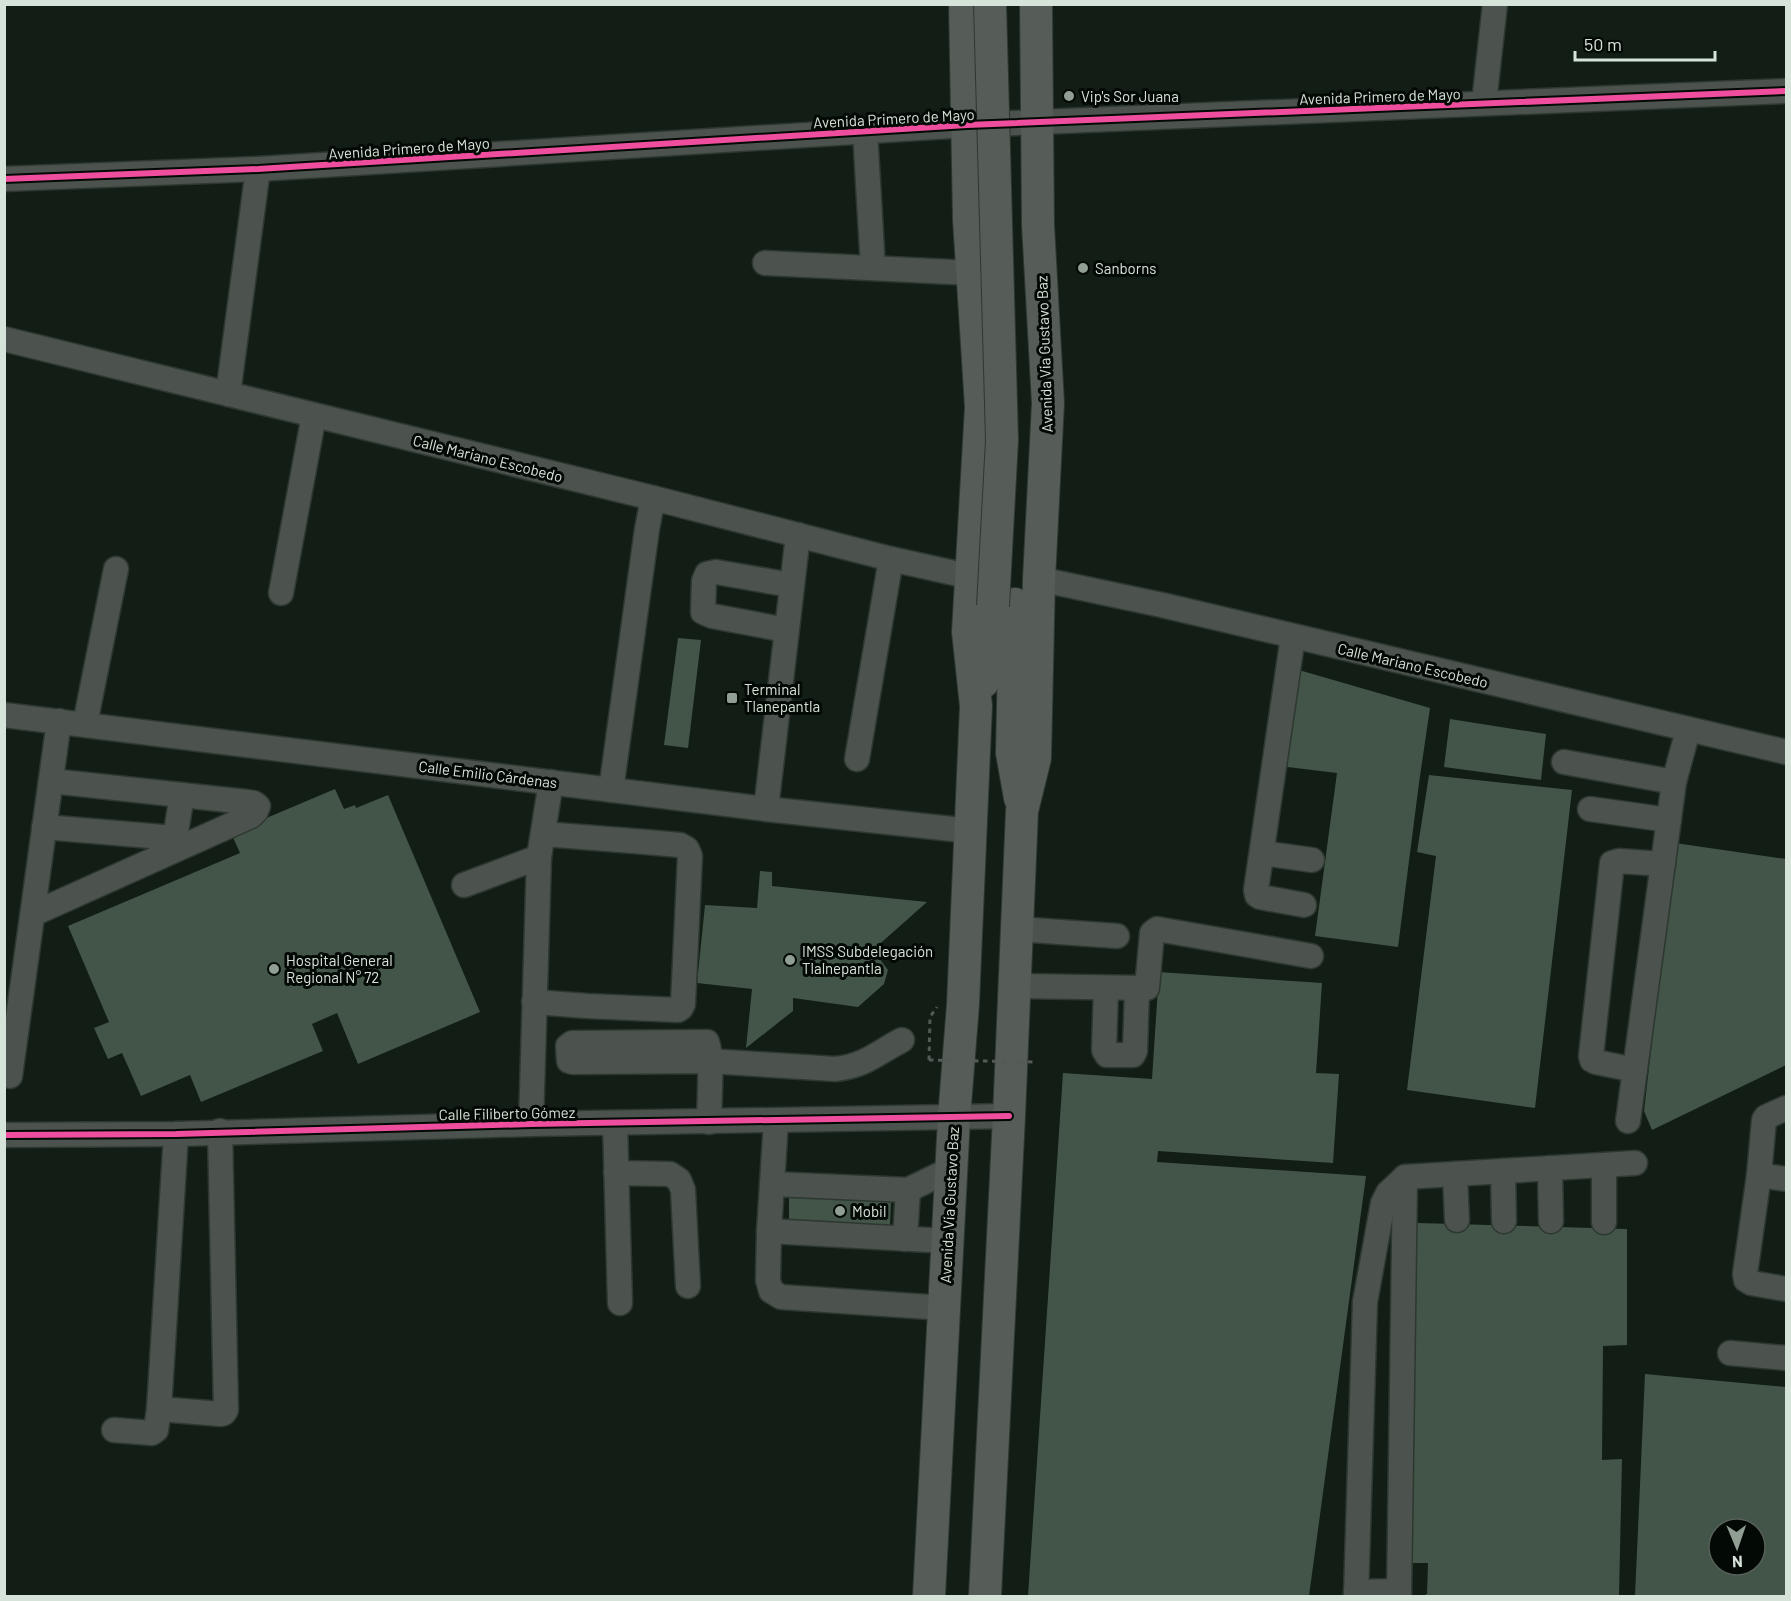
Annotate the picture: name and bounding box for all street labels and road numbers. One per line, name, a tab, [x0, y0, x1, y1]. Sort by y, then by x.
street label: Avenida Primero de Mayo	[1299, 84, 1461, 108]
street label: Avenida Primero de Mayo	[813, 105, 975, 131]
street label: Avenida Primero de Mayo	[328, 133, 490, 163]
street label: Avenida Via Gustavo Baz	[1032, 275, 1056, 433]
street label: Calle Mariano Escobedo	[411, 431, 565, 485]
street label: Calle Mariano Escobedo	[1336, 639, 1490, 691]
street label: Calle Emilio Cárdenas	[418, 757, 558, 791]
street label: Calle Filiberto Gómez	[439, 1103, 576, 1123]
street label: Avenida Via Gustavo Baz	[936, 1126, 962, 1284]

